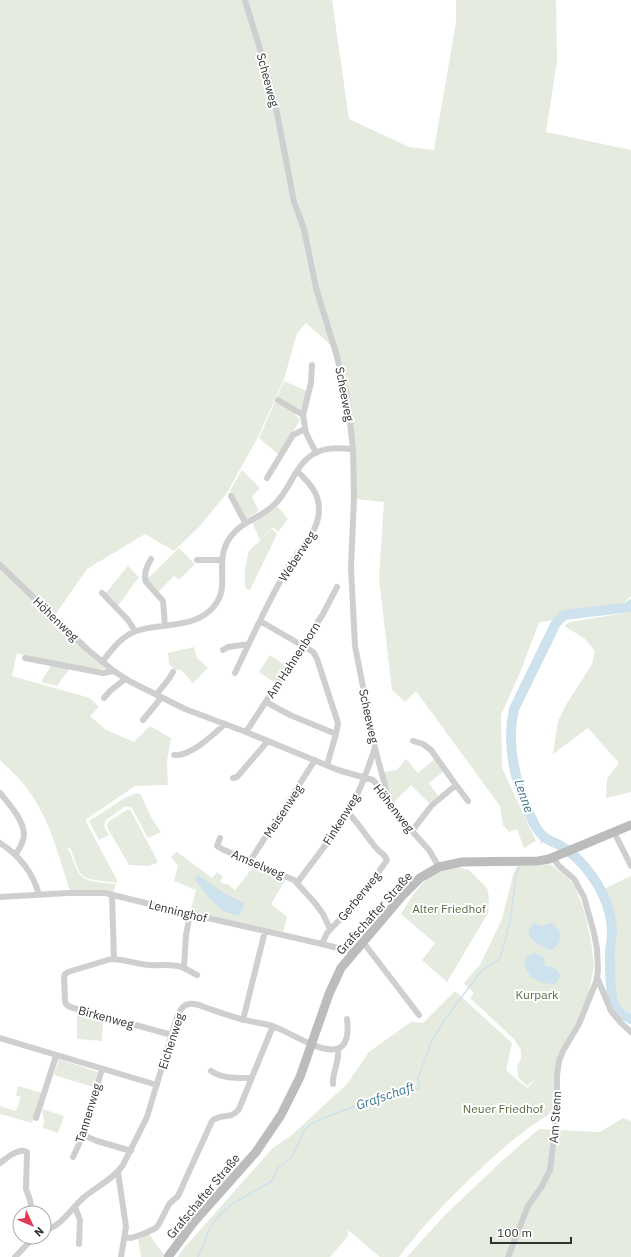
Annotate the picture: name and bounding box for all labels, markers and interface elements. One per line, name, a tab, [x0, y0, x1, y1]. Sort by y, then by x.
street label: Scheeweg	[254, 51, 283, 109]
street label: Scheeweg	[332, 366, 358, 423]
street label: Weberweg	[275, 527, 319, 584]
street label: Höhenweg	[30, 594, 82, 645]
street label: Am Hahnenborn	[263, 619, 323, 701]
street label: Scheeweg	[356, 688, 382, 745]
water label: Lenne	[510, 777, 538, 815]
street label: Meisenweg	[260, 781, 306, 841]
street label: Höhenweg	[370, 781, 418, 836]
street label: Finkenweg	[319, 790, 363, 848]
street label: Amselweg	[229, 846, 287, 882]
street label: Grafschafter Straße	[333, 868, 415, 957]
street label: Gerberweg	[334, 868, 384, 924]
street label: Lenninghof	[147, 897, 209, 926]
park label: Alter Friedhof	[412, 901, 486, 916]
park label: Kurpark	[516, 987, 559, 1002]
street label: Birkenweg	[77, 1002, 136, 1032]
street label: Eichenweg	[155, 1010, 187, 1071]
water label: Grafschaft	[354, 1078, 417, 1114]
street label: Tannenweg	[72, 1081, 104, 1145]
street label: Am Stenn	[546, 1090, 564, 1144]
park label: Neuer Friedhof	[463, 1101, 543, 1116]
street label: Grafschafter Straße	[163, 1150, 243, 1241]
north arrow	[12, 1205, 52, 1245]
scale bar	[491, 1219, 571, 1245]
text: N	[31, 1224, 47, 1240]
text: 100 m	[497, 1225, 532, 1240]

